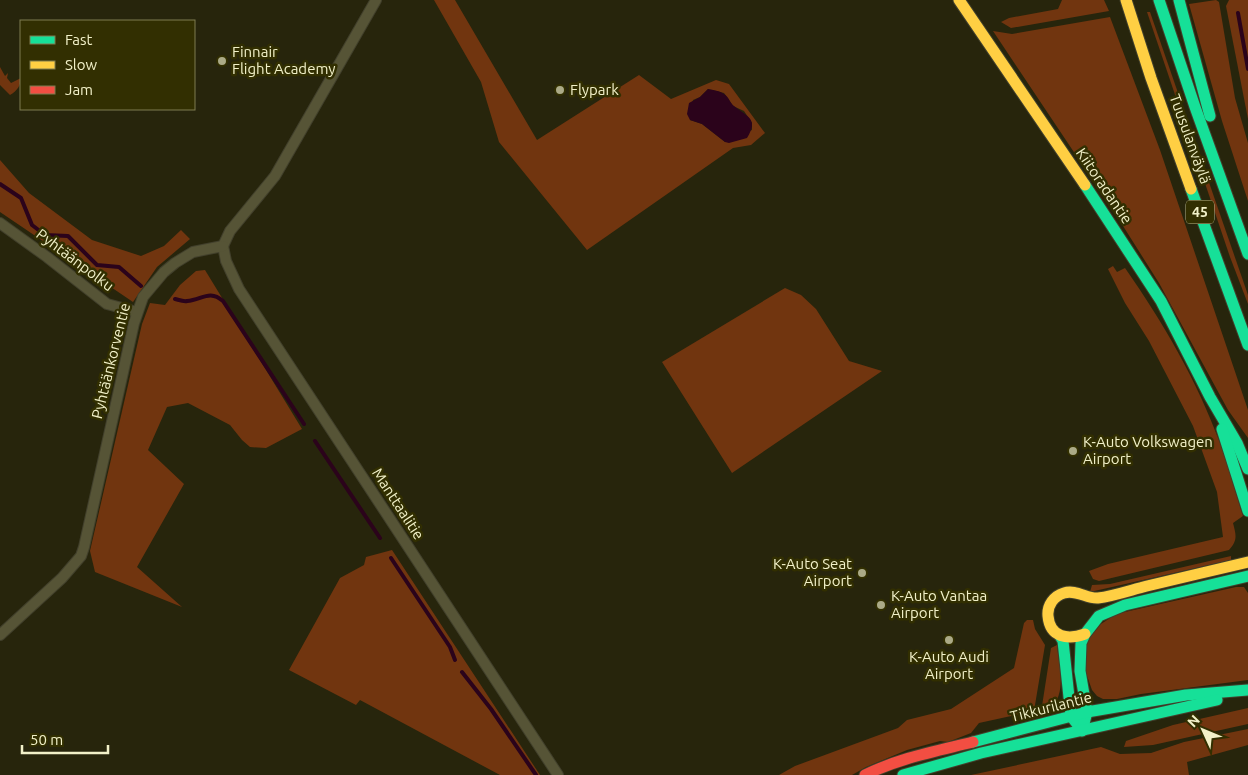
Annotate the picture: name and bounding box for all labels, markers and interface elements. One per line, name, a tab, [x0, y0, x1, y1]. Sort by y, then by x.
legend	[20, 20, 195, 110]
text: Fast	[65, 31, 93, 48]
place label: Finnair Flight Academy	[232, 43, 336, 77]
marker: Finnair Flight Academy	[216, 55, 228, 67]
text: Slow	[65, 56, 98, 73]
text: Jam	[65, 81, 93, 98]
place label: Flypark	[570, 81, 619, 98]
marker: Flypark	[554, 84, 566, 96]
street label: Tuusulanväylä	[1166, 92, 1215, 186]
street label: Kiitoradantie	[1073, 145, 1136, 227]
road number: 45	[1186, 200, 1214, 223]
street label: Pyhtäänpolku	[33, 225, 117, 294]
street label: Pyhtäänkorventie	[88, 301, 133, 421]
place label: K-Auto Volkswagen Airport	[1083, 433, 1213, 467]
marker: K-Auto Volkswagen Airport	[1067, 445, 1079, 457]
street label: Manttaalitie	[369, 465, 428, 543]
place label: K-Auto Seat Airport	[773, 555, 852, 589]
marker: K-Auto Seat Airport	[856, 567, 868, 579]
place label: K-Auto Vantaa Airport	[891, 587, 987, 621]
marker: K-Auto Vantaa Airport	[875, 599, 887, 611]
marker: K-Auto Audi Airport	[943, 634, 955, 646]
place label: K-Auto Audi Airport	[909, 648, 989, 682]
street label: Tikkurilantie	[1008, 688, 1093, 725]
north arrow	[1178, 705, 1228, 755]
text: N	[1184, 712, 1203, 730]
scale bar	[22, 722, 109, 754]
text: 50 m	[30, 731, 63, 748]

